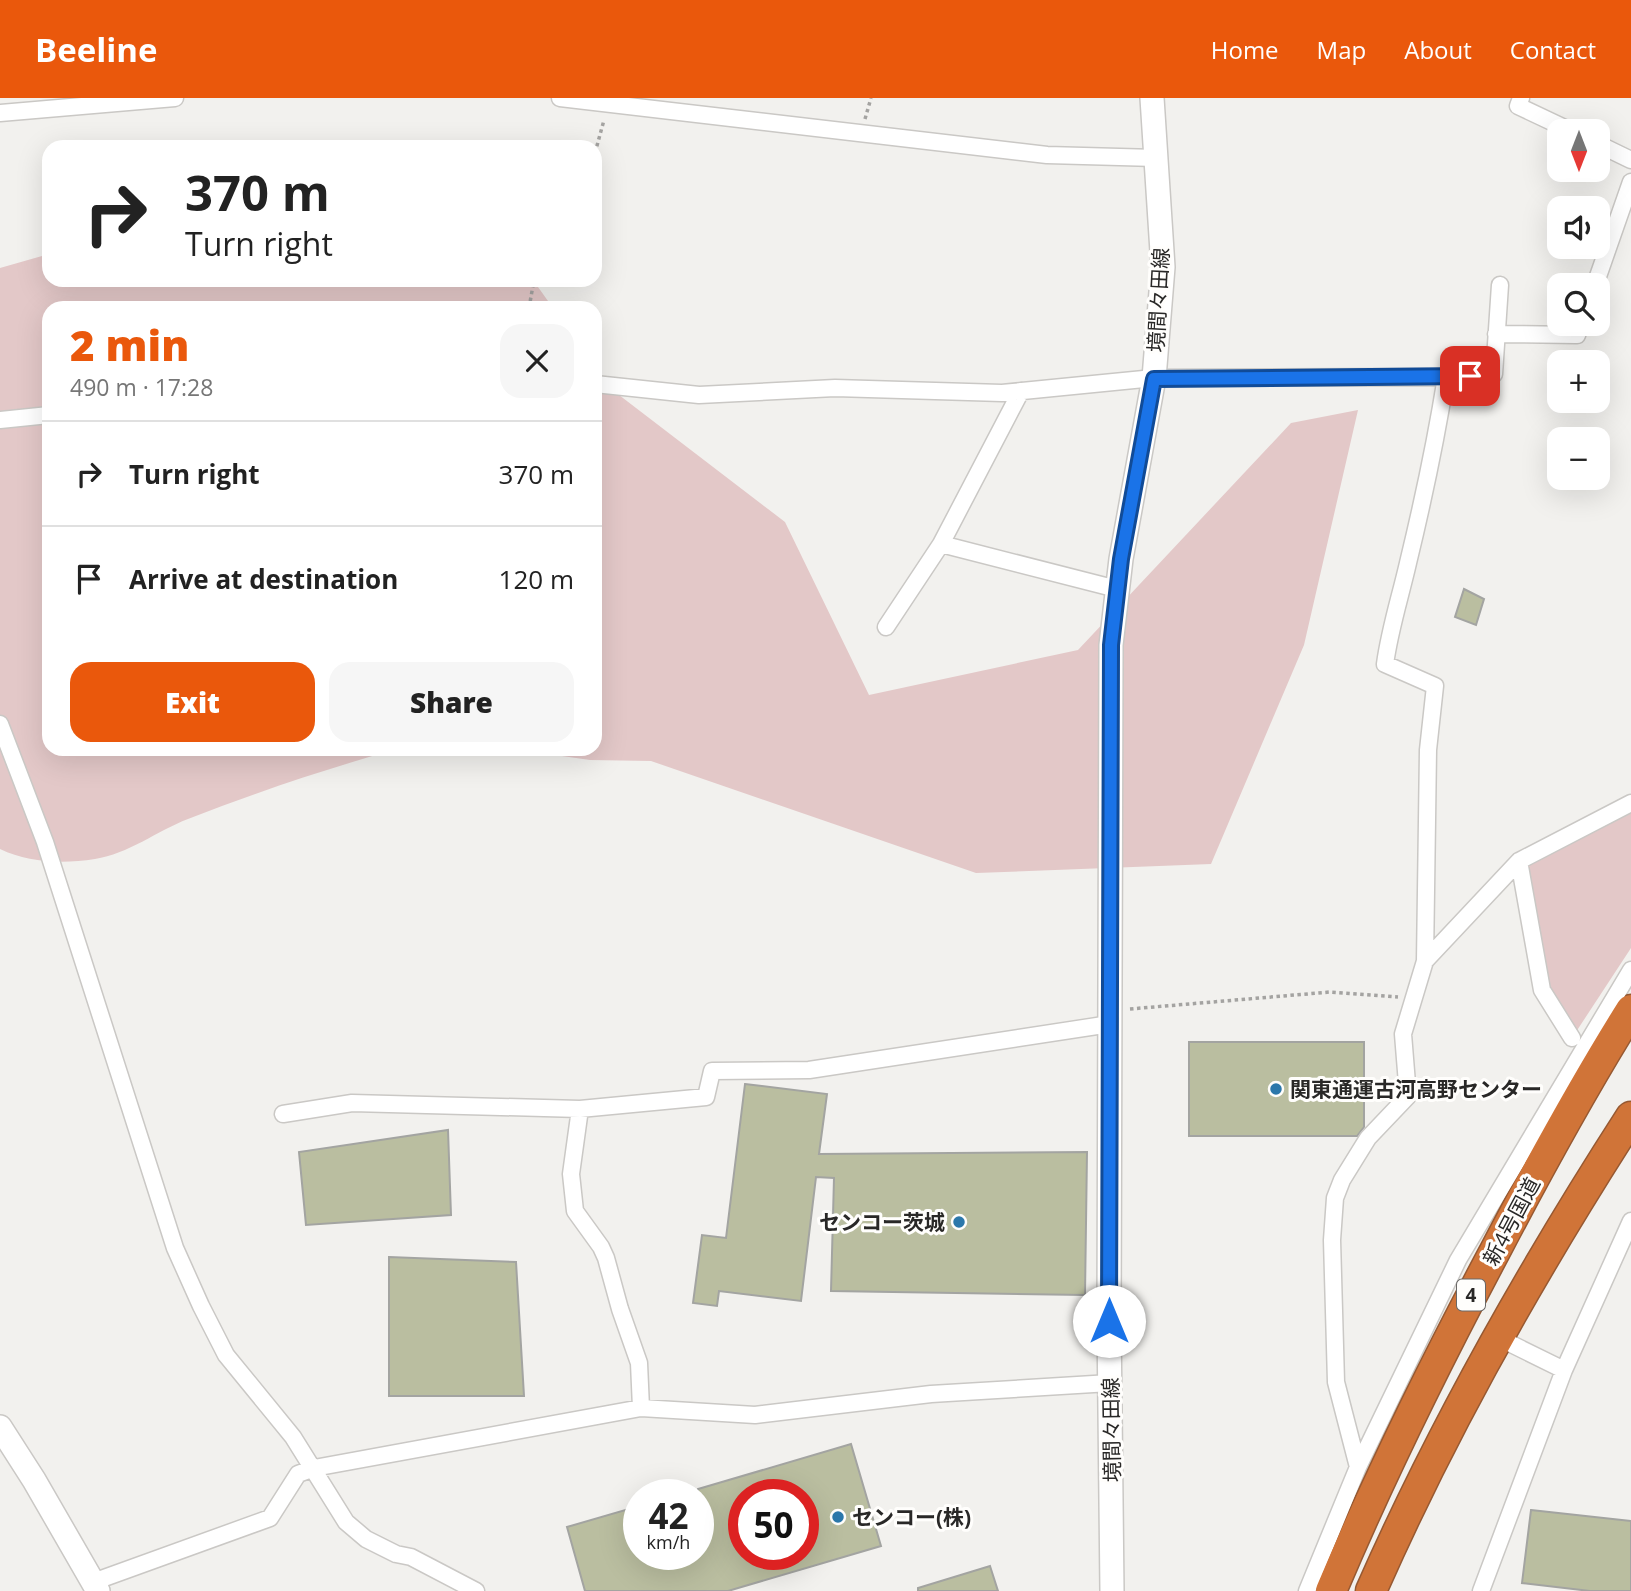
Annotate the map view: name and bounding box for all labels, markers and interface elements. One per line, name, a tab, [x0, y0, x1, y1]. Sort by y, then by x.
text: Beeline	[35, 27, 158, 72]
text: Home	[1211, 33, 1279, 66]
text: Map	[1317, 33, 1366, 66]
text: About	[1404, 33, 1472, 66]
text: Contact	[1510, 33, 1596, 66]
north arrow	[1547, 119, 1610, 182]
map controls	[1547, 119, 1610, 490]
text: 370 m	[185, 159, 330, 225]
icon: right	[70, 168, 161, 259]
button: sound	[1547, 196, 1610, 259]
text: Turn right	[185, 222, 333, 265]
street label: 境間々田線	[1141, 247, 1175, 353]
button: search	[1547, 273, 1610, 336]
text: 2 min	[70, 316, 189, 373]
button: close	[500, 324, 574, 398]
pin	[1440, 346, 1500, 406]
button: +	[1547, 350, 1610, 413]
icon: arrive	[1451, 357, 1489, 395]
text: 490 m · 17:28	[70, 371, 213, 403]
button: −	[1547, 427, 1610, 490]
icon: right	[70, 455, 108, 493]
text: Turn right	[129, 456, 260, 492]
text: 370 m	[499, 456, 574, 492]
icon: arrive	[70, 560, 108, 598]
text: Arrive at destination	[129, 561, 398, 597]
text: 120 m	[499, 561, 574, 597]
button: Exit	[70, 662, 315, 742]
button: Share	[329, 662, 574, 742]
place label: 関東通運古河高野センター	[1290, 1075, 1542, 1103]
marker: 関東通運古河高野センター	[1268, 1081, 1284, 1097]
street label: 新4号国道	[1476, 1172, 1546, 1270]
place label: センコー茨城	[819, 1208, 945, 1236]
marker: センコー茨城	[951, 1214, 967, 1230]
road number: 4	[1457, 1280, 1485, 1310]
position arrow	[1072, 1284, 1146, 1358]
street label: 境間々田線	[1096, 1377, 1126, 1483]
speed limit sign: 50	[728, 1479, 819, 1570]
text: 42	[648, 1492, 689, 1539]
place label: センコー(株)	[852, 1503, 971, 1531]
marker: センコー(株)	[830, 1509, 846, 1525]
text: km/h	[647, 1530, 690, 1554]

